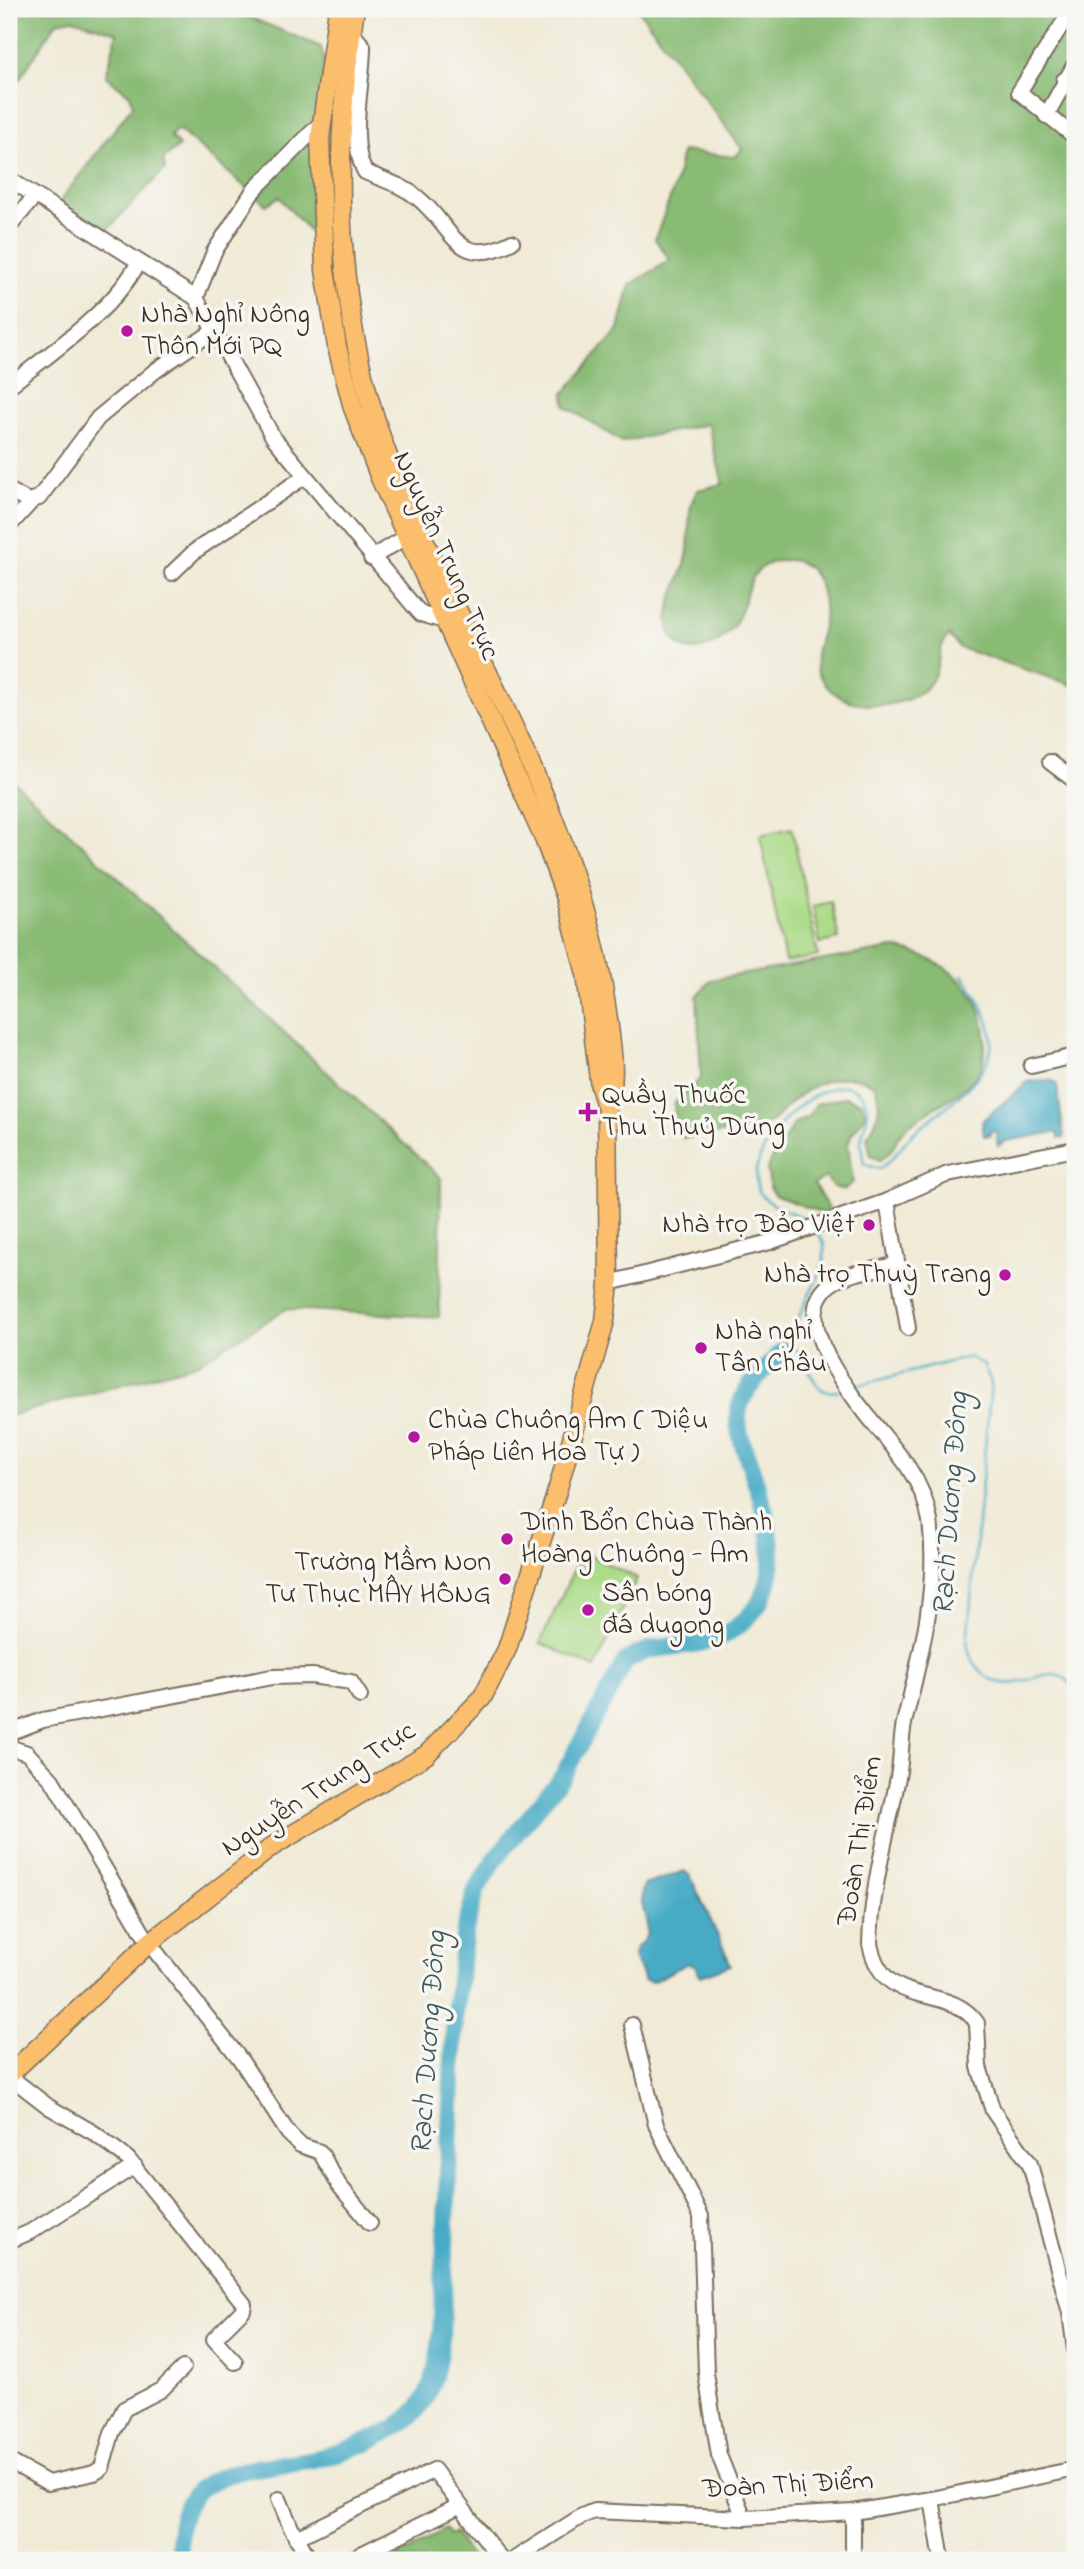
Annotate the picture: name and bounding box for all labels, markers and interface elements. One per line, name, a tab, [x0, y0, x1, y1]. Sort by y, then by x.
place label: Nhà Nghỉ Nông Thôn Mới PQ	[141, 295, 310, 368]
marker: Nhà Nghỉ Nông Thôn Mới PQ	[119, 323, 135, 339]
street label: Nguyễn Trung Trực	[381, 445, 510, 667]
place label: Quầy Thuốc Thu Thuỷ Dũng	[602, 1076, 785, 1149]
marker: Quầy Thuốc Thu Thuỷ Dũng	[580, 1104, 596, 1120]
place label: Nhà trọ Đảo Việt	[662, 1205, 855, 1246]
marker: Nhà trọ Đảo Việt	[861, 1217, 877, 1233]
place label: Nhà trọ Thuỳ Trang	[764, 1255, 991, 1296]
marker: Nhà trọ Thuỳ Trang	[997, 1267, 1013, 1283]
place label: Nhà nghỉ Tân Châu	[715, 1312, 827, 1385]
marker: Nhà nghỉ Tân Châu	[693, 1340, 709, 1356]
water label: Rạch Dương Đông	[922, 1390, 982, 1617]
place label: Chùa Chuông Am ( Diệu Pháp Liên Hoa Tự )	[428, 1401, 708, 1474]
marker: Chùa Chuông Am ( Diệu Pháp Liên Hoa Tự )	[406, 1429, 422, 1445]
place label: Dinh Bổn Chùa Thành Hoàng Chuông - Am	[520, 1503, 772, 1576]
marker: Dinh Bổn Chùa Thành Hoàng Chuông - Am	[499, 1531, 515, 1547]
place label: Trường Mầm Non Tư Thục MÂY HỒNG	[265, 1543, 491, 1616]
marker: Trường Mầm Non Tư Thục MÂY HỒNG	[497, 1571, 513, 1587]
place label: Sân bóng đá dugong	[602, 1574, 724, 1647]
marker: Sân bóng đá dugong	[580, 1602, 596, 1618]
street label: Nguyễn Trung Trực	[214, 1711, 425, 1868]
street label: Đoàn Thị Điểm	[827, 1753, 895, 1930]
water label: Rạch Dương Đông	[400, 1929, 460, 2156]
street label: Đoàn Thị Điểm	[700, 2461, 875, 2511]

